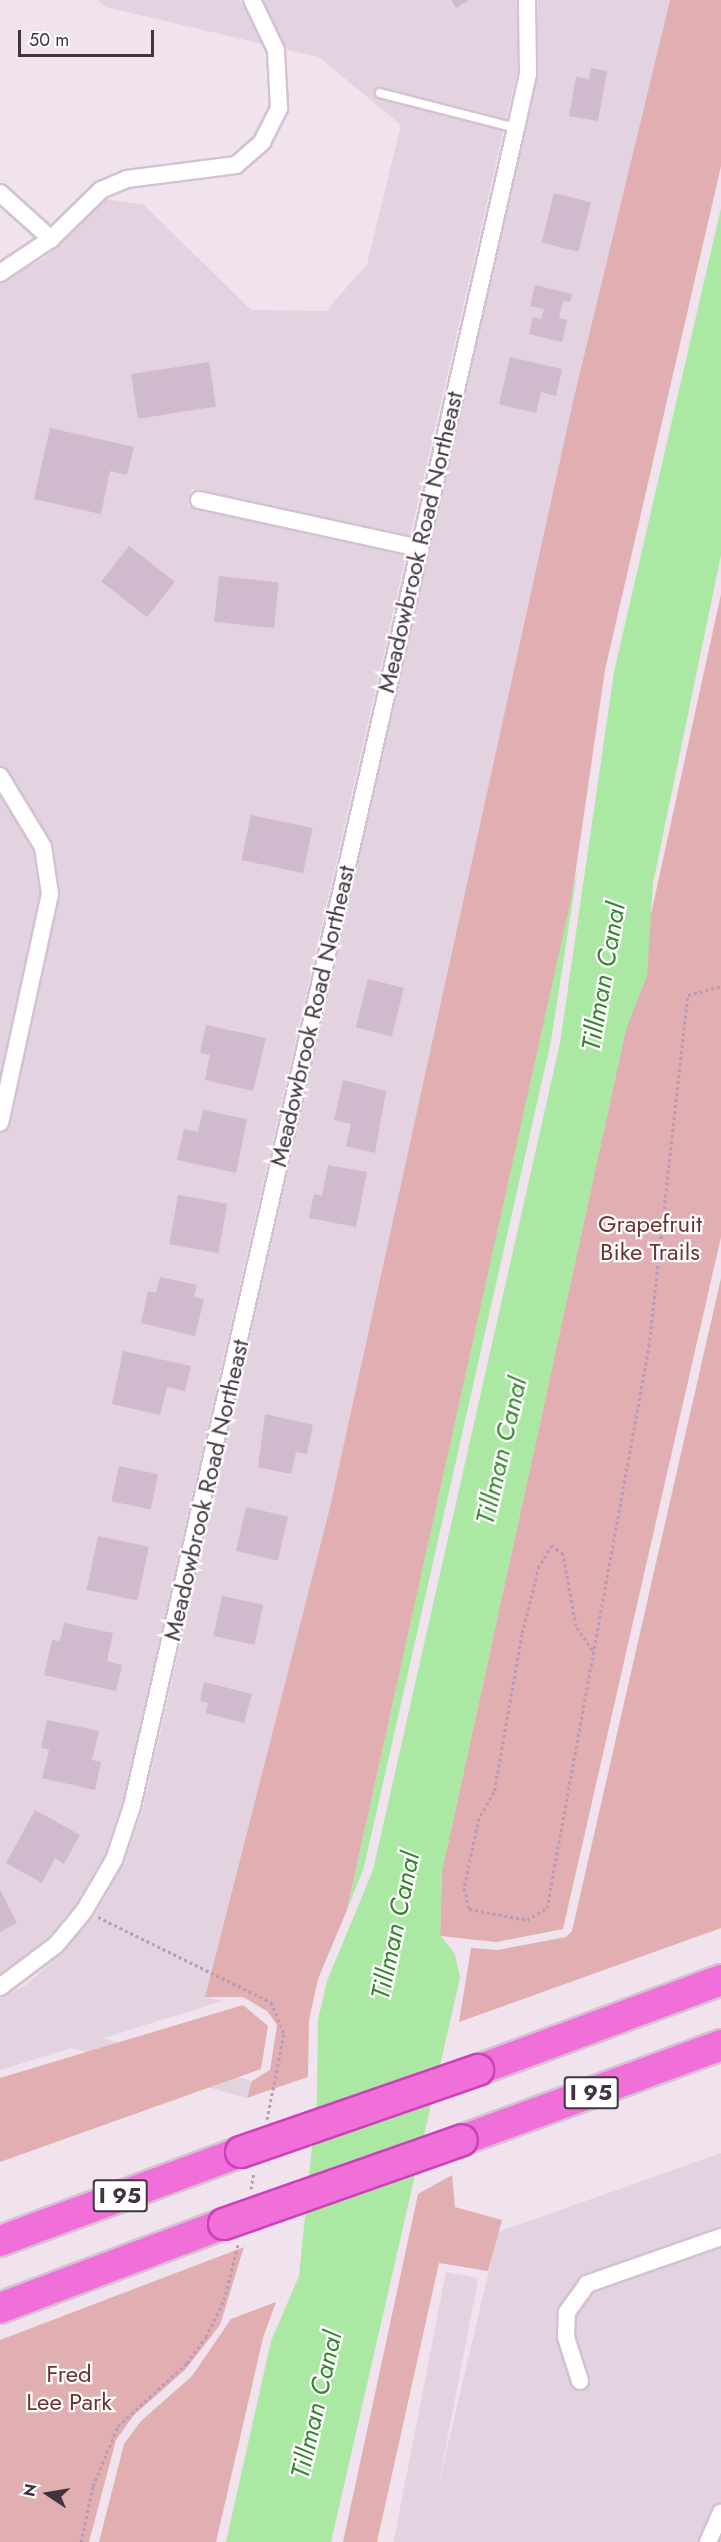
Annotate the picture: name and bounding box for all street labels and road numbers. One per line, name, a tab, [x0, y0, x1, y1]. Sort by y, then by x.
street label: Meadowbrook Road Northeast	[371, 389, 469, 695]
street label: Meadowbrook Road Northeast	[263, 863, 361, 1169]
street label: Meadowbrook Road Northeast	[157, 1337, 255, 1643]
road number: I 95	[562, 2074, 620, 2112]
road number: I 95	[92, 2177, 148, 2215]

